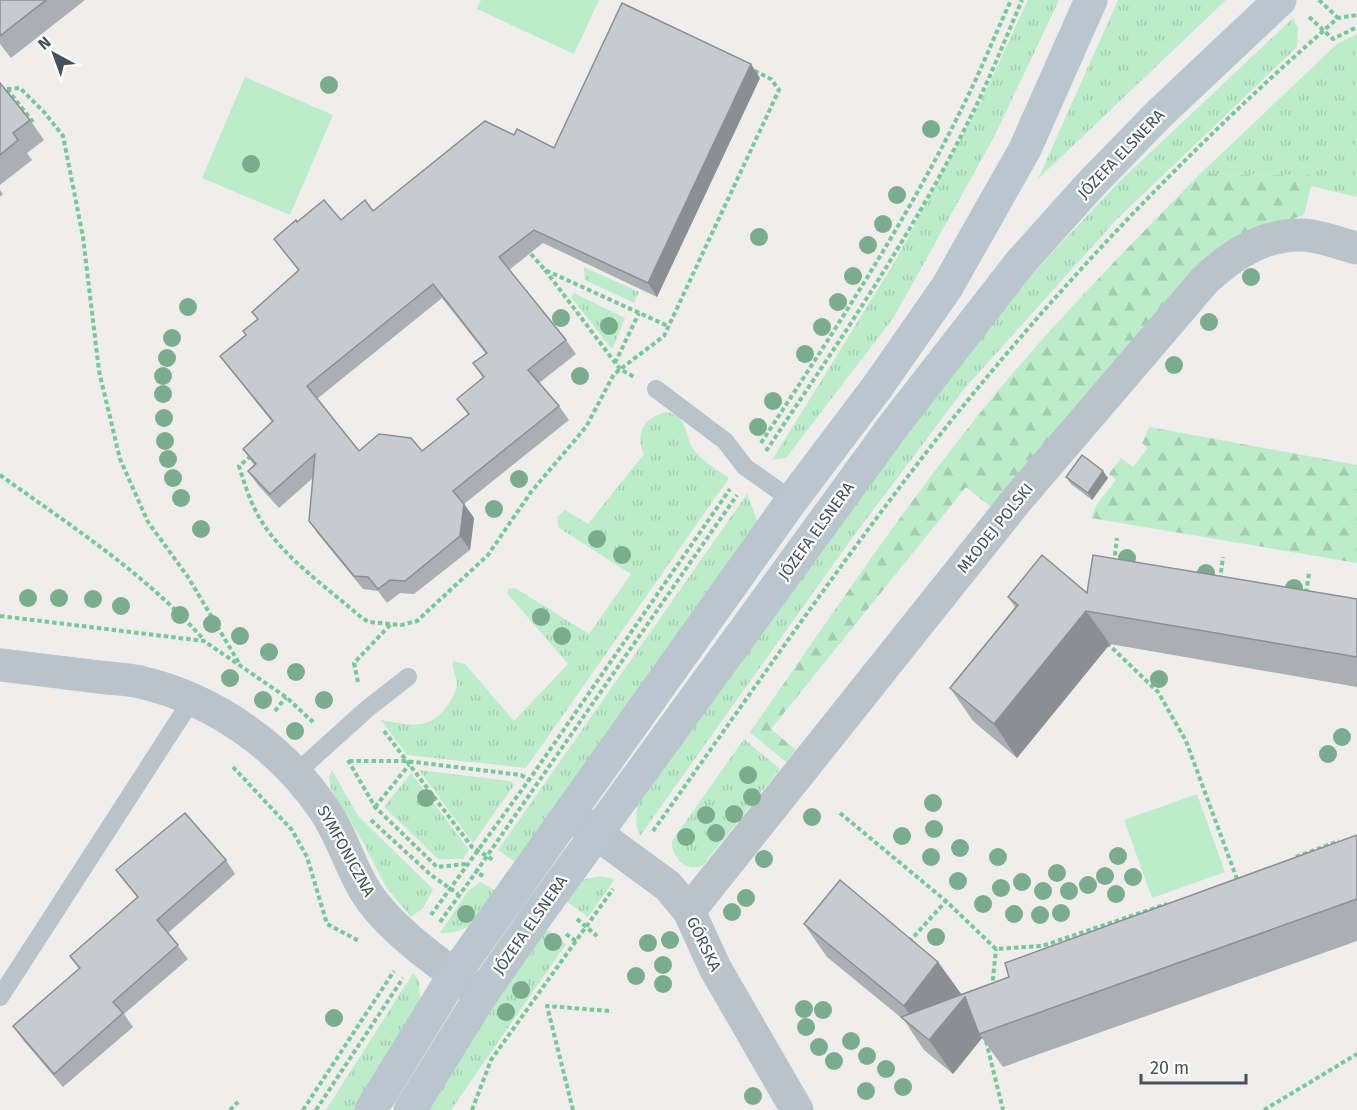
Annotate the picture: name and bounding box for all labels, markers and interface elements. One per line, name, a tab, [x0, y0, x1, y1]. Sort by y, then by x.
north arrow	[24, 24, 84, 84]
text: N	[34, 32, 55, 54]
street label: JÓZEFA ELSNERA	[1073, 104, 1169, 202]
street label: JÓZEFA ELSNERA	[773, 477, 858, 584]
street label: MŁODEJ POLSKI	[953, 479, 1037, 577]
street label: SYMFONICZNA	[313, 802, 379, 900]
street label: JÓZEFA ELSNERA	[488, 871, 572, 978]
street label: GÓRSKA	[683, 913, 727, 975]
scale bar	[1141, 1047, 1246, 1085]
text: 20 m	[1150, 1057, 1189, 1079]

